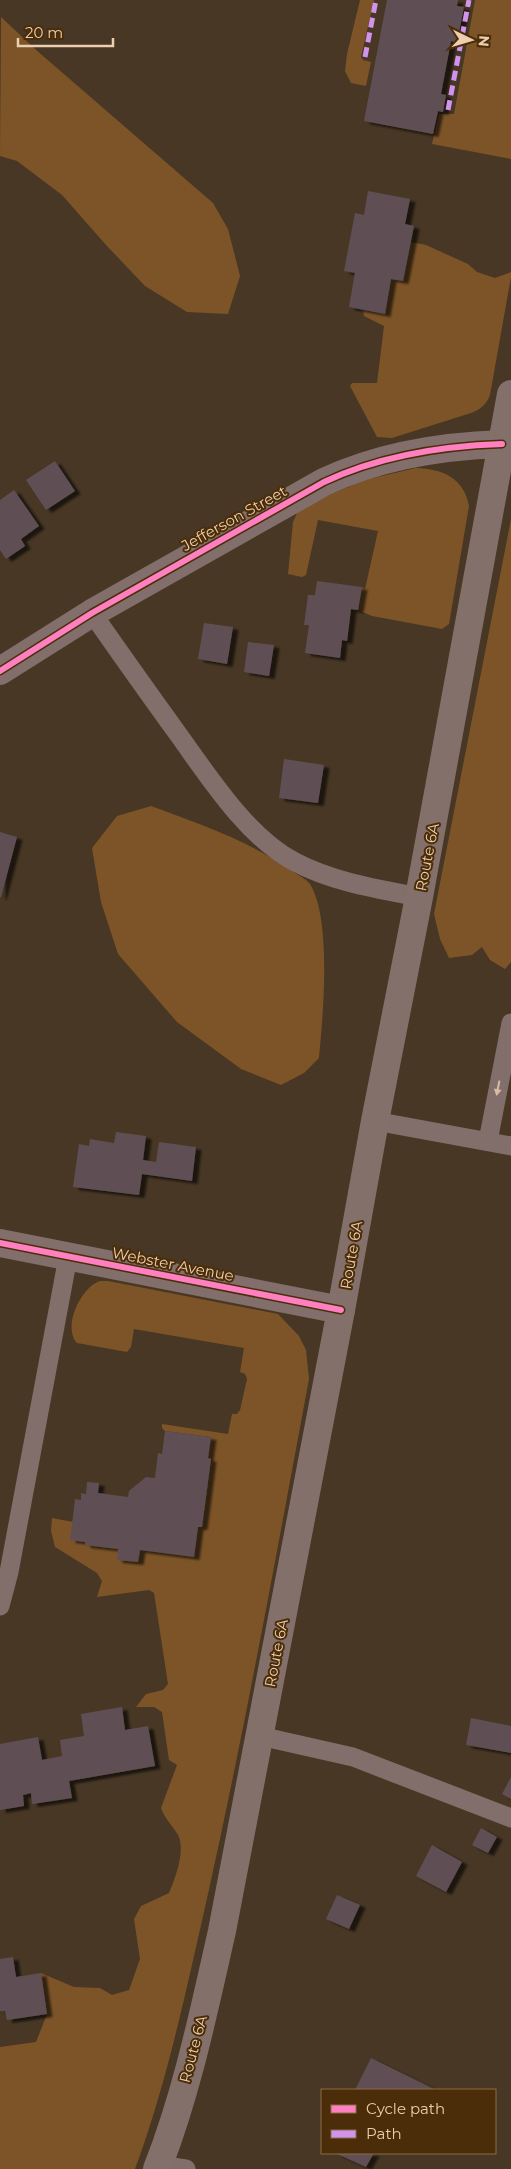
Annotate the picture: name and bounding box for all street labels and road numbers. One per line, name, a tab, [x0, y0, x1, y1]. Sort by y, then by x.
street label: Jefferson Street	[177, 481, 290, 555]
street label: Route 6A	[411, 821, 443, 893]
street label: Route 6A	[336, 1219, 366, 1291]
street label: Webster Avenue	[110, 1243, 236, 1285]
street label: Route 6A	[260, 1617, 292, 1689]
street label: Route 6A	[175, 2013, 211, 2085]

